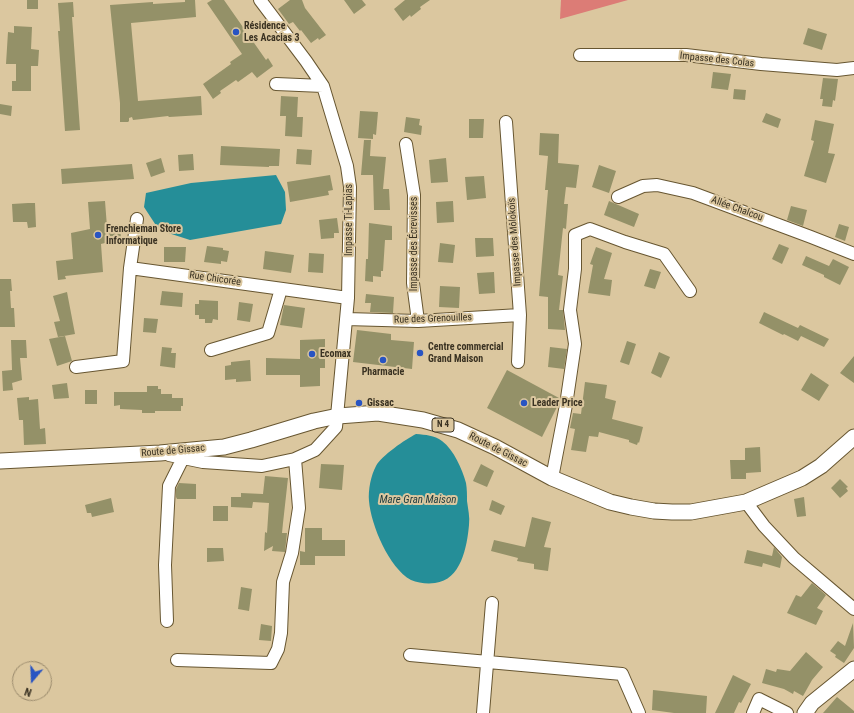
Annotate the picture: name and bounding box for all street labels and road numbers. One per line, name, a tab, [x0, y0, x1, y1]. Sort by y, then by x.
street label: Impasse des Colas	[679, 50, 755, 70]
street label: Impasse Ti-Lapias	[343, 184, 355, 256]
street label: Allée Chalcou	[710, 194, 764, 224]
street label: Impasse des Écrevisses	[408, 197, 420, 291]
street label: Impasse des Môlokoïs	[506, 197, 524, 287]
street label: Rue Chicorée	[188, 269, 242, 289]
street label: Rue des Grenouilles	[394, 312, 472, 326]
road number: N 4	[432, 418, 454, 432]
street label: Route de Gissac	[467, 430, 529, 470]
street label: Route de Gissac	[141, 442, 205, 460]

